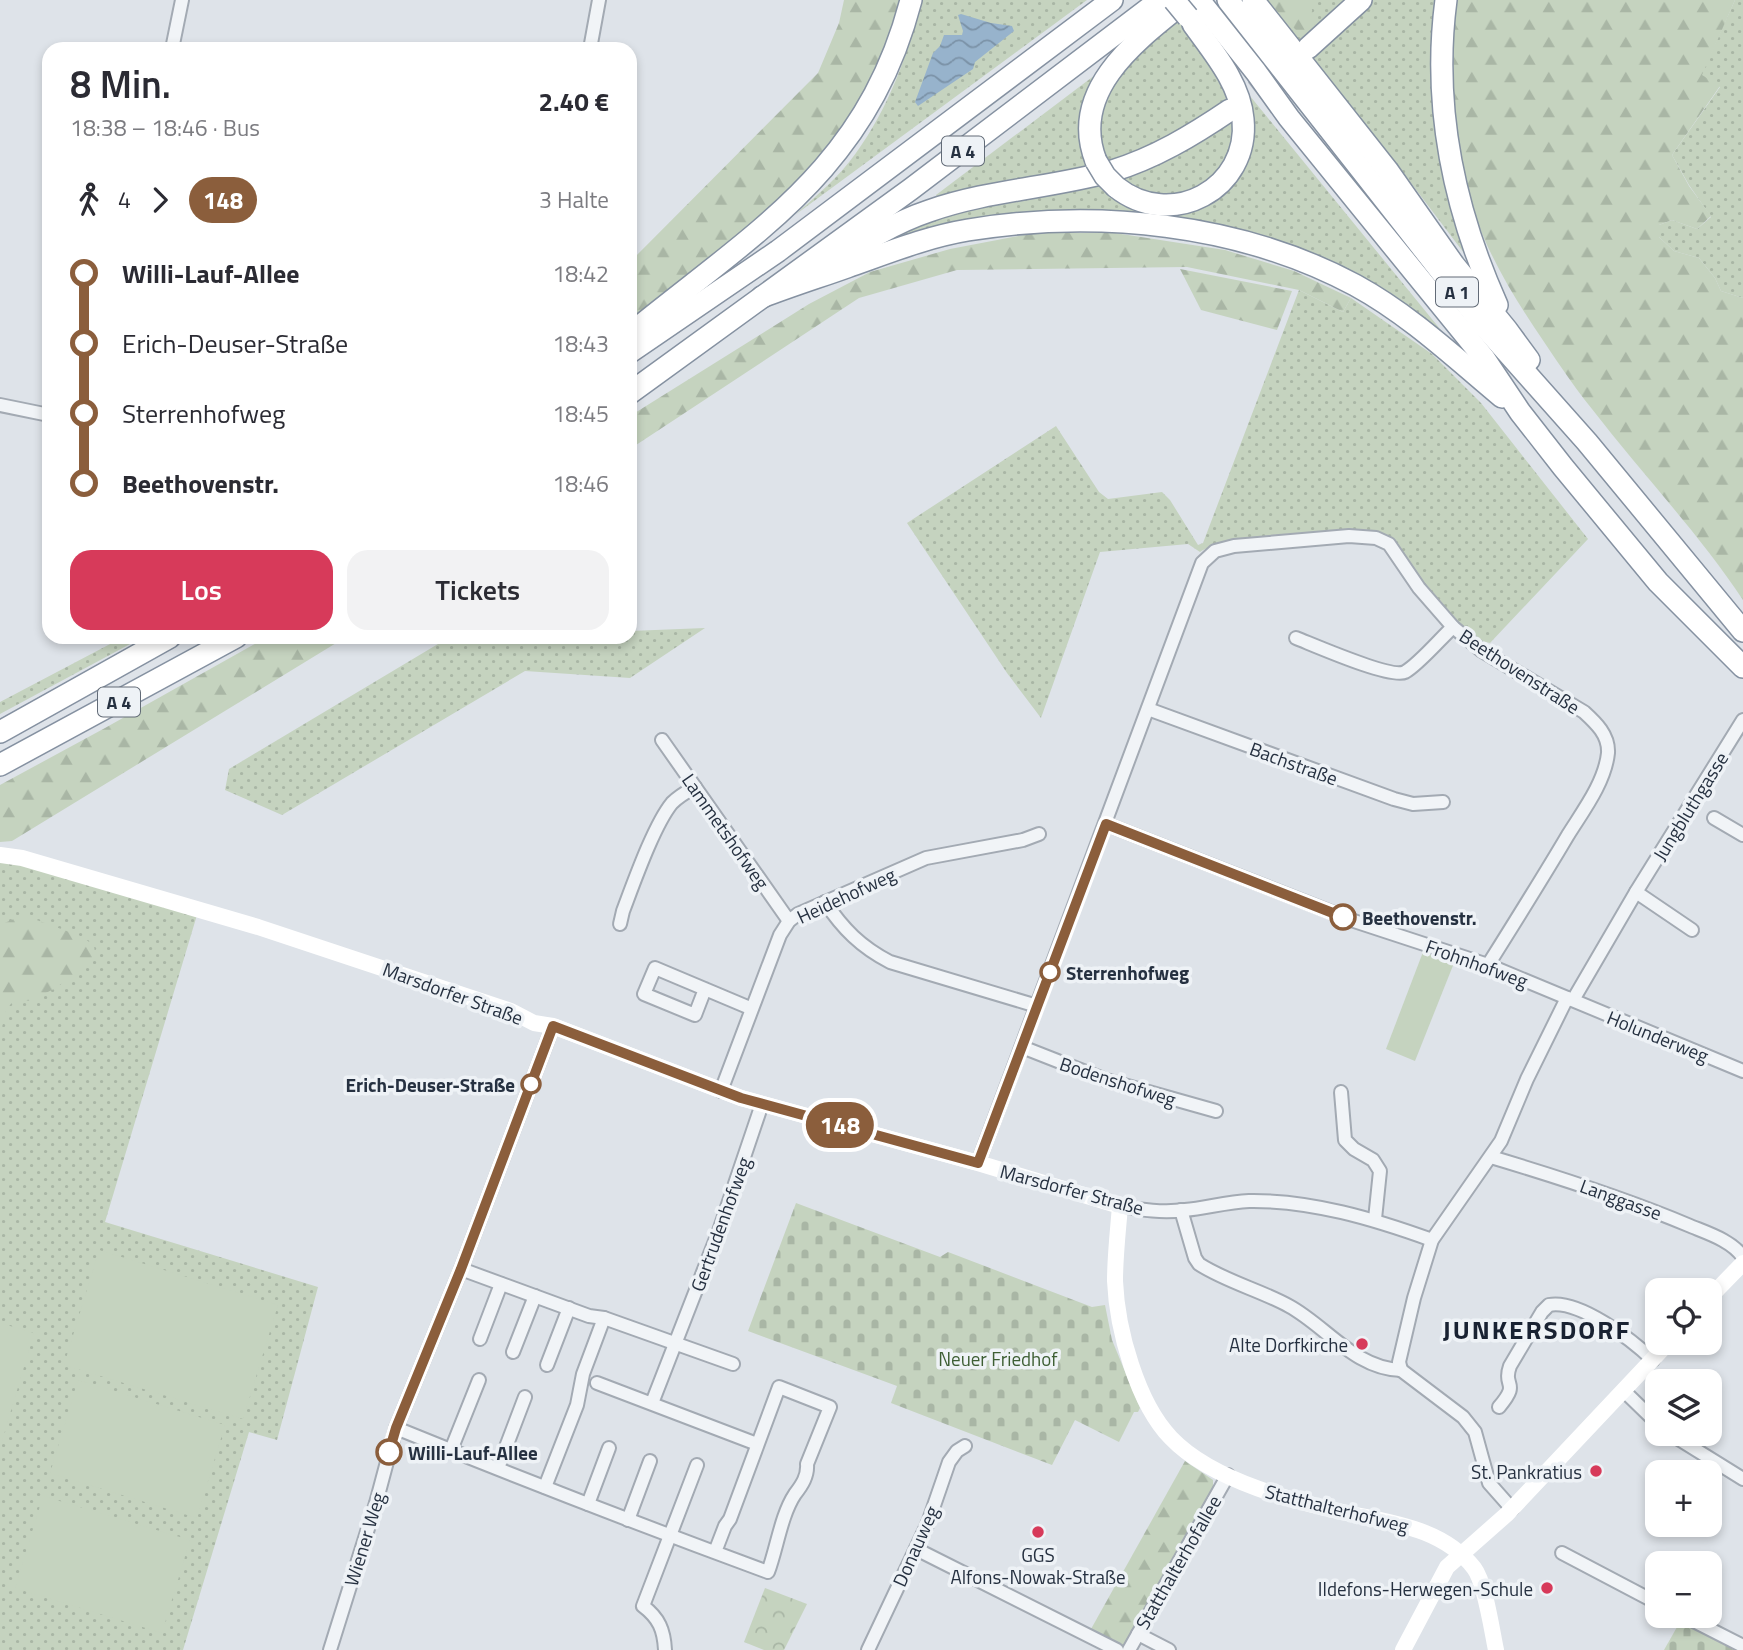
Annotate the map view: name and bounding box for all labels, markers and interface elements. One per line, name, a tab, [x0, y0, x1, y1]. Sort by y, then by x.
text: 8 Min.	[70, 55, 171, 113]
text: 2.40 €	[538, 82, 609, 121]
text: 18:38 – 18:46 · Bus	[70, 110, 260, 145]
road number: A 4	[942, 136, 984, 166]
icon: walk	[70, 181, 108, 219]
icon: forward	[141, 181, 179, 219]
text: 4	[118, 182, 131, 217]
text: 148	[203, 182, 243, 218]
text: 3 Halte	[539, 182, 609, 217]
text: Willi-Lauf-Allee	[122, 254, 299, 293]
text: 18:42	[552, 256, 609, 291]
road number: A 1	[1436, 278, 1478, 306]
text: Erich-Deuser-Straße	[122, 324, 348, 363]
text: 18:43	[552, 326, 609, 361]
text: Sterrenhofweg	[122, 394, 285, 433]
text: 18:45	[552, 396, 609, 431]
text: Beethovenstr.	[122, 464, 279, 503]
text: 18:46	[552, 466, 609, 501]
button: Los	[70, 550, 333, 630]
button: Tickets	[347, 550, 609, 630]
street label: Beethovenstraße	[1454, 621, 1586, 721]
road number: A 4	[98, 688, 140, 716]
street label: Bachstraße	[1246, 734, 1342, 792]
street label: Jungbluthgasse	[1645, 746, 1735, 866]
street label: Lammetshofweg	[675, 767, 777, 895]
street label: Heidehofweg	[792, 859, 901, 931]
place label: Beethovenstr.	[1362, 903, 1477, 932]
marker: Beethovenstr.	[1330, 904, 1356, 930]
street label: Frohnhofweg	[1422, 931, 1532, 995]
street label: Marsdorfer Straße	[379, 954, 527, 1032]
place label: Sterrenhofweg	[1066, 958, 1189, 987]
marker: Sterrenhofweg	[1040, 962, 1060, 982]
street label: Holunderweg	[1603, 1002, 1713, 1070]
street label: Bodenshofweg	[1056, 1049, 1180, 1114]
place label: Erich-Deuser-Straße	[346, 1070, 515, 1099]
marker: Erich-Deuser-Straße	[521, 1074, 541, 1094]
line badge: 148	[800, 1102, 880, 1148]
text: 148	[820, 1107, 860, 1143]
street label: Gertrudenhofweg	[682, 1152, 758, 1295]
street label: Marsdorfer Straße	[997, 1156, 1147, 1222]
street label: Langgasse	[1576, 1171, 1666, 1227]
map controls	[1645, 1278, 1722, 1628]
button: locate	[1645, 1278, 1722, 1355]
district label: JUNKERSDORF	[1443, 1310, 1631, 1349]
place label: Alte Dorfkirche	[1229, 1330, 1348, 1359]
marker: Alte Dorfkirche	[1354, 1336, 1370, 1352]
park label: Neuer Friedhof	[938, 1344, 1058, 1373]
button: layers	[1645, 1369, 1722, 1446]
place label: Willi-Lauf-Allee	[408, 1438, 538, 1467]
marker: Willi-Lauf-Allee	[376, 1439, 402, 1465]
place label: St. Pankratius	[1471, 1457, 1582, 1486]
button: +	[1645, 1460, 1722, 1537]
marker: St. Pankratius	[1588, 1463, 1604, 1479]
street label: Statthalterhofweg	[1262, 1476, 1412, 1540]
street label: Wiener Weg	[336, 1488, 392, 1590]
street label: Statthalterhofallee	[1128, 1490, 1228, 1634]
street label: Donauweg	[884, 1501, 946, 1591]
marker: GGS Alfons-Nowak-Straße	[1030, 1524, 1046, 1540]
place label: GGS Alfons-Nowak-Straße	[950, 1540, 1126, 1591]
button: −	[1645, 1551, 1722, 1628]
place label: Ildefons-Herwegen-Schule	[1318, 1574, 1533, 1603]
marker: Ildefons-Herwegen-Schule	[1539, 1580, 1555, 1596]

